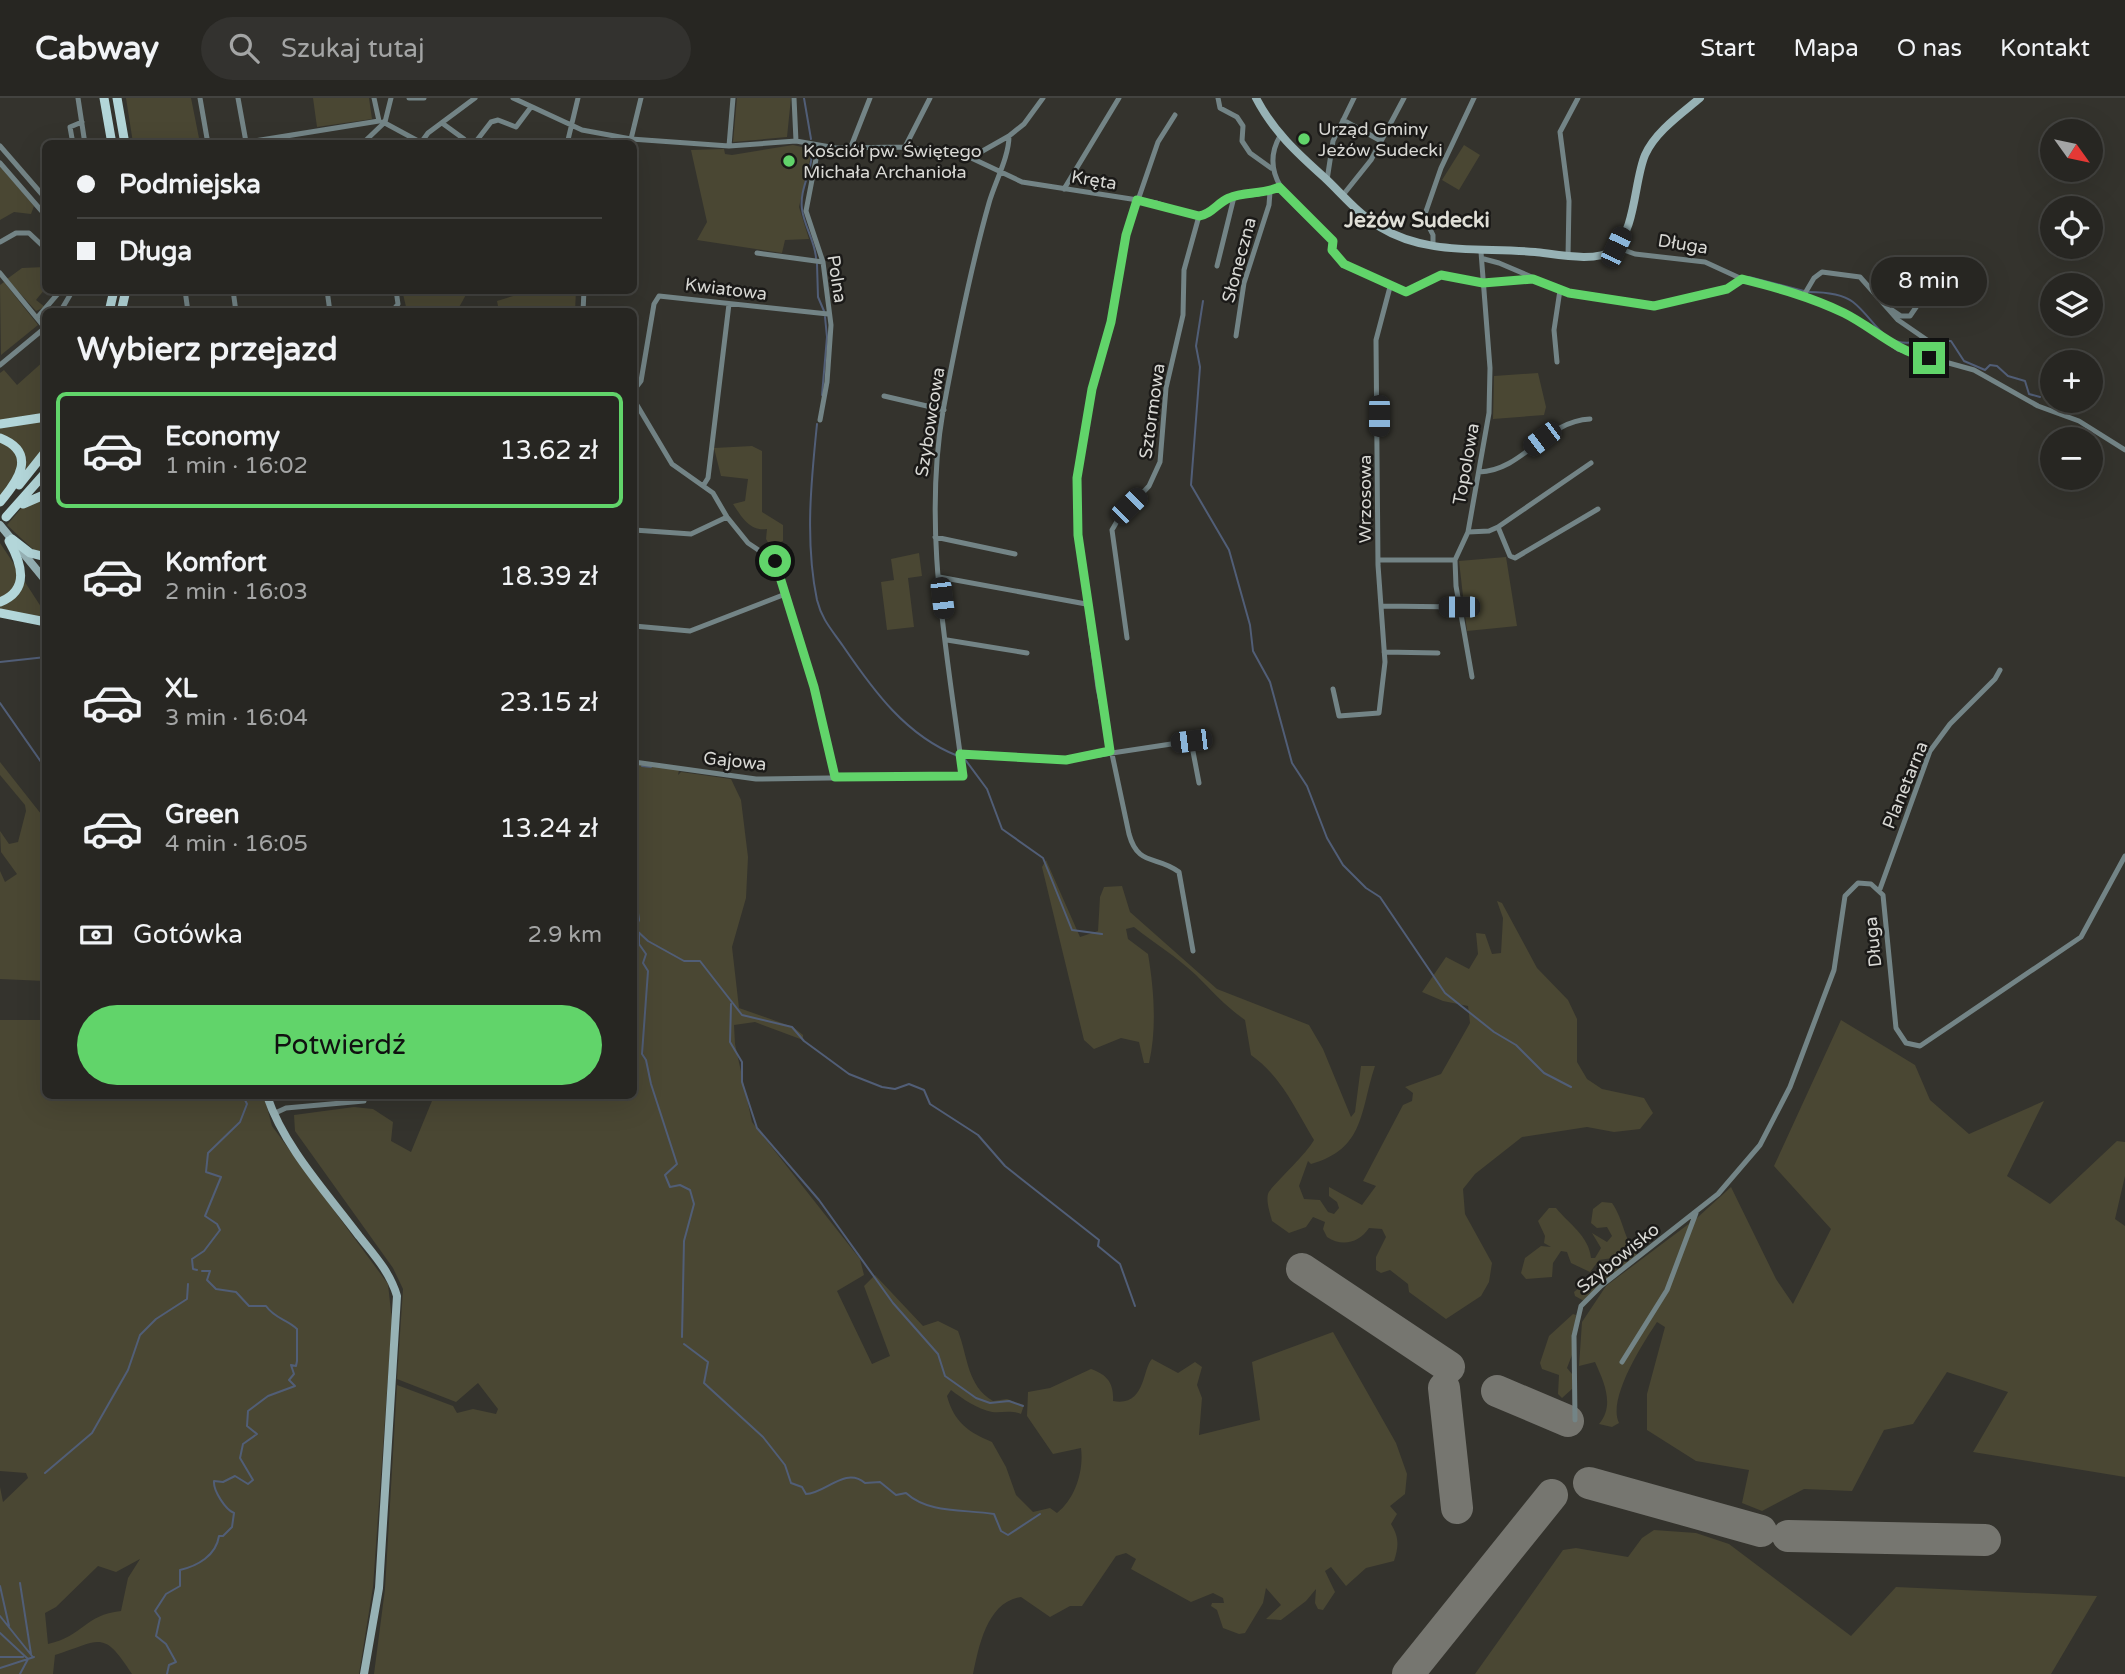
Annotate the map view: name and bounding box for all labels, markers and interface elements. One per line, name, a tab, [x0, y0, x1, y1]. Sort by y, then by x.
search box	[201, 17, 691, 80]
text: Cabway	[35, 29, 159, 68]
icon: search	[225, 29, 263, 67]
text: Szukaj tutaj	[281, 33, 425, 64]
text: Start	[1700, 34, 1755, 63]
text: Mapa	[1793, 34, 1859, 63]
text: O nas	[1897, 34, 1962, 63]
text: Kontakt	[2000, 34, 2090, 63]
place label: Urząd Gminy Jeżów Sudecki	[1318, 118, 1443, 161]
north arrow	[2040, 119, 2104, 182]
map controls	[2040, 119, 2103, 490]
marker: Urząd Gminy Jeżów Sudecki	[1296, 131, 1312, 147]
place label: Kościół pw. Świętego Michała Archanioła	[803, 140, 982, 183]
marker: Kościół pw. Świętego Michała Archanioła	[781, 153, 797, 169]
street label: Kręta	[1070, 166, 1118, 194]
text: Podmiejska	[119, 169, 261, 200]
button: locate	[2040, 196, 2103, 259]
district label: Jeżów Sudecki	[1343, 208, 1490, 233]
street label: Słoneczna	[1217, 215, 1261, 305]
car	[1598, 224, 1635, 270]
street label: Długa	[1656, 229, 1710, 259]
text: Długa	[119, 236, 192, 267]
street label: Polna	[822, 253, 852, 305]
callout: 8 min	[1871, 257, 1987, 306]
text: 8 min	[1898, 267, 1960, 295]
street label: Kwiatowa	[684, 273, 768, 305]
button: layers	[2040, 273, 2103, 336]
text: Wybierz przejazd	[77, 331, 338, 369]
route end	[1913, 342, 1945, 374]
button: +	[2040, 350, 2103, 413]
street label: Sztormowa	[1134, 362, 1170, 460]
street label: Szybowcowa	[910, 366, 950, 478]
car	[1369, 395, 1390, 437]
car	[1519, 418, 1566, 460]
icon: car	[81, 419, 144, 482]
text: Economy	[165, 421, 280, 452]
street label: Topolowa	[1448, 421, 1484, 507]
button: −	[2040, 427, 2103, 490]
text: 13.62 zł	[499, 435, 598, 466]
text: 1 min · 16:02	[165, 452, 308, 480]
street label: Wrzosowa	[1354, 455, 1376, 543]
car	[1107, 484, 1152, 528]
icon: car	[81, 545, 144, 608]
route start	[759, 545, 791, 577]
text: Komfort	[165, 547, 267, 578]
text: 18.39 zł	[499, 561, 598, 592]
car	[930, 576, 955, 620]
text: 2 min · 16:03	[165, 578, 308, 606]
car	[1439, 597, 1481, 618]
icon: car	[81, 671, 144, 734]
text: XL	[165, 673, 197, 704]
text: 23.15 zł	[499, 687, 598, 718]
text: 3 min · 16:04	[165, 704, 308, 732]
car	[1169, 728, 1214, 754]
street label: Planetarna	[1877, 738, 1933, 832]
street label: Gajowa	[702, 747, 768, 775]
icon: car	[81, 797, 144, 860]
text: Green	[165, 799, 240, 830]
text: 13.24 zł	[499, 813, 598, 844]
text: 4 min · 16:05	[165, 830, 308, 858]
icon: cash	[77, 916, 115, 954]
street label: Długa	[1859, 916, 1887, 968]
text: Gotówka	[133, 919, 243, 950]
text: 2.9 km	[528, 921, 602, 949]
button: Potwierdź	[77, 1005, 602, 1085]
street label: Szybowisko	[1572, 1218, 1664, 1298]

